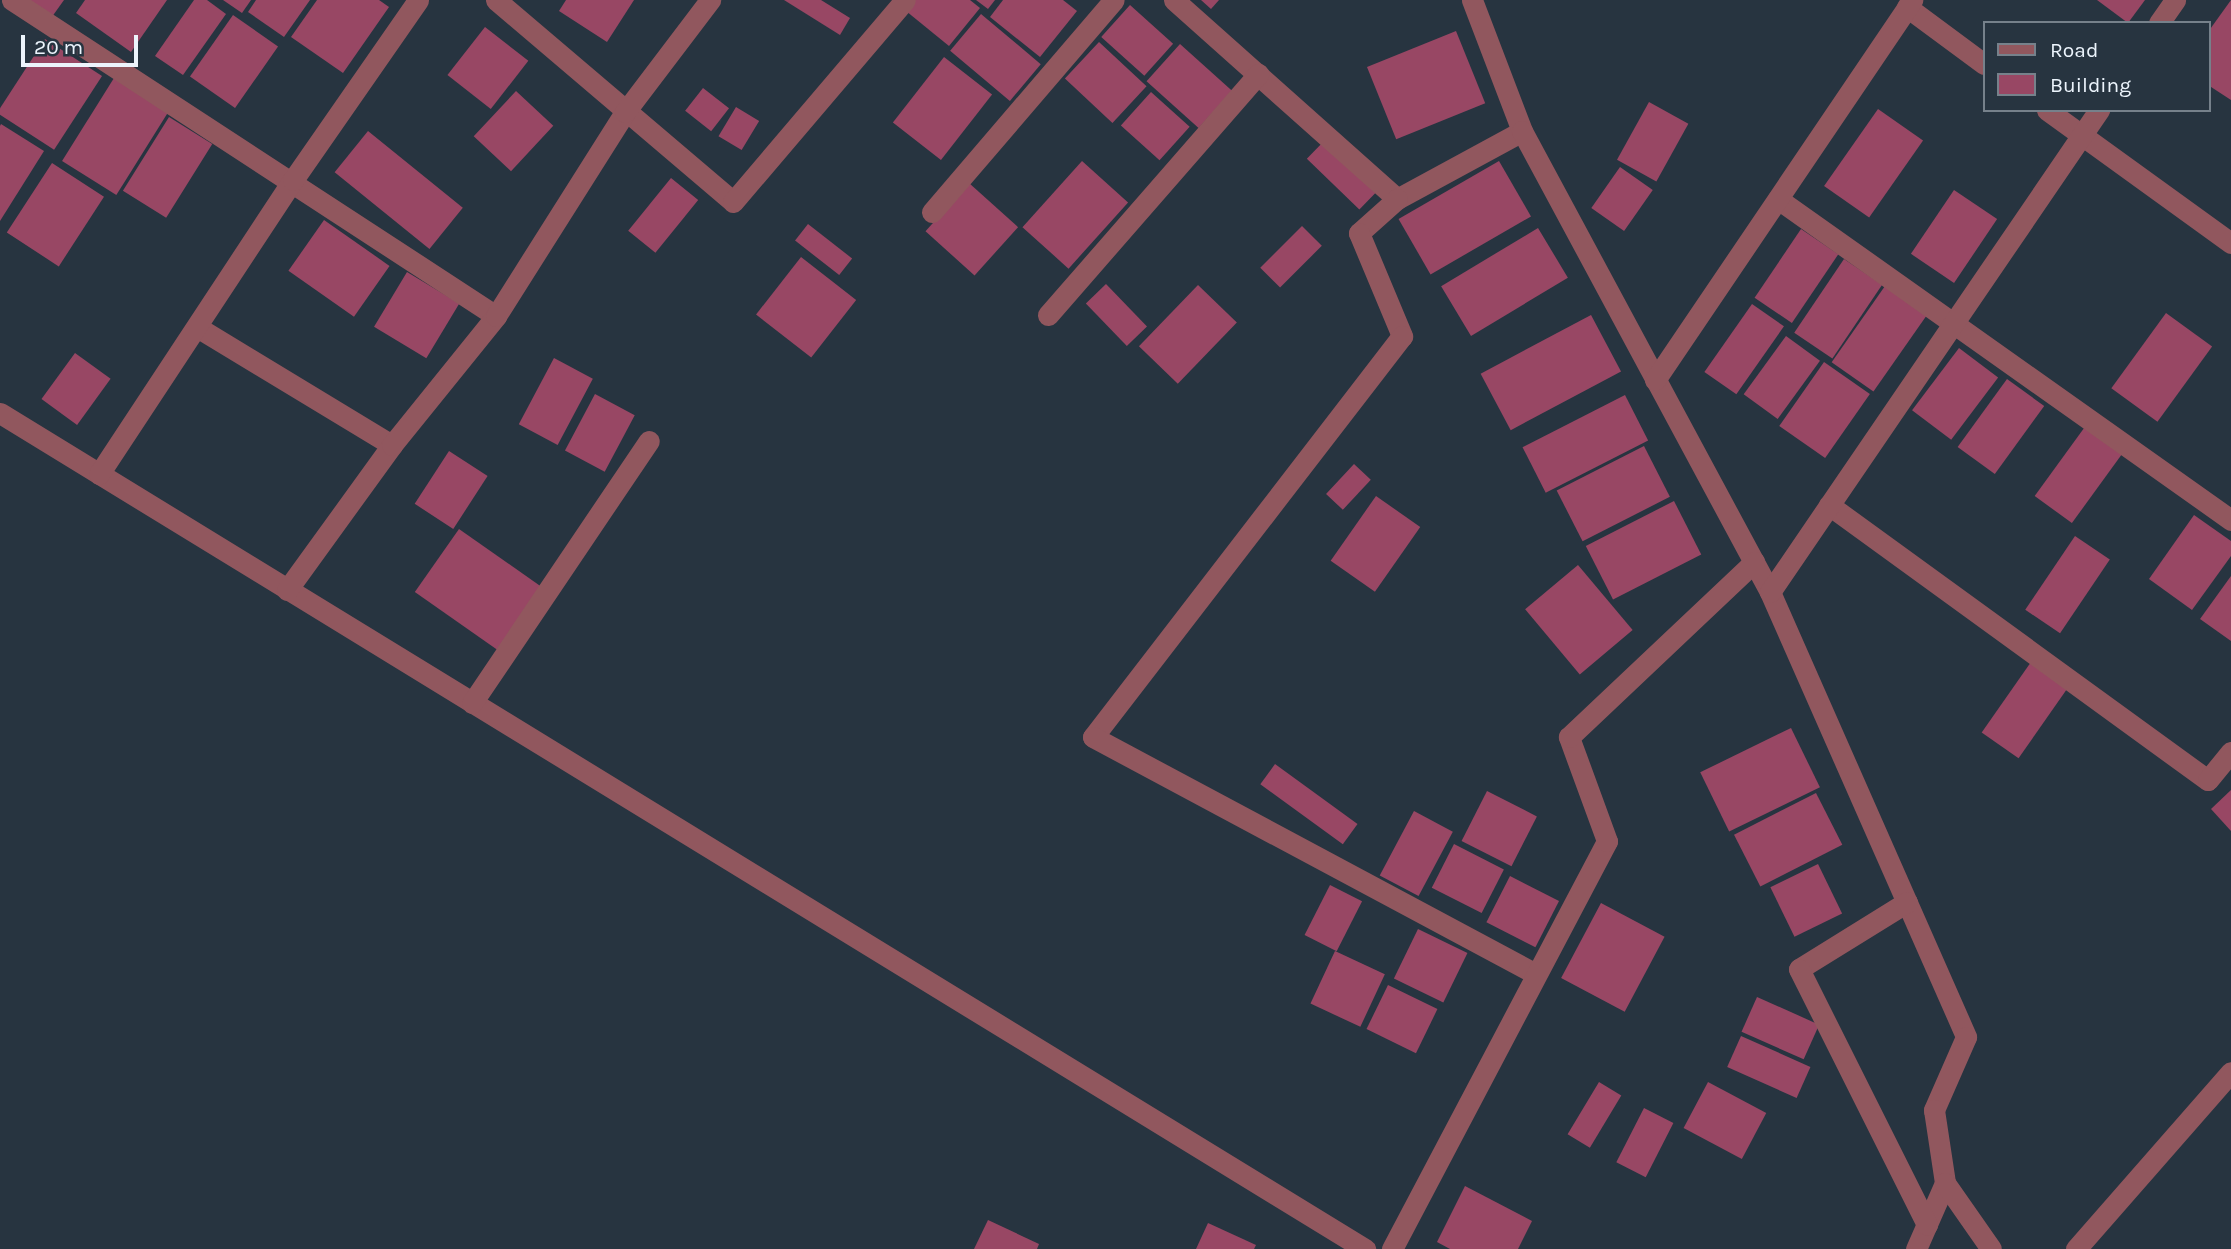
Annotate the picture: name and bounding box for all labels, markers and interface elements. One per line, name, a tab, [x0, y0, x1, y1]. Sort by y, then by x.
scale bar	[24, 21, 142, 65]
legend	[1982, 21, 2210, 112]
text: 20 m	[34, 35, 83, 59]
text: Road	[2050, 38, 2098, 62]
text: Building	[2050, 73, 2131, 97]

